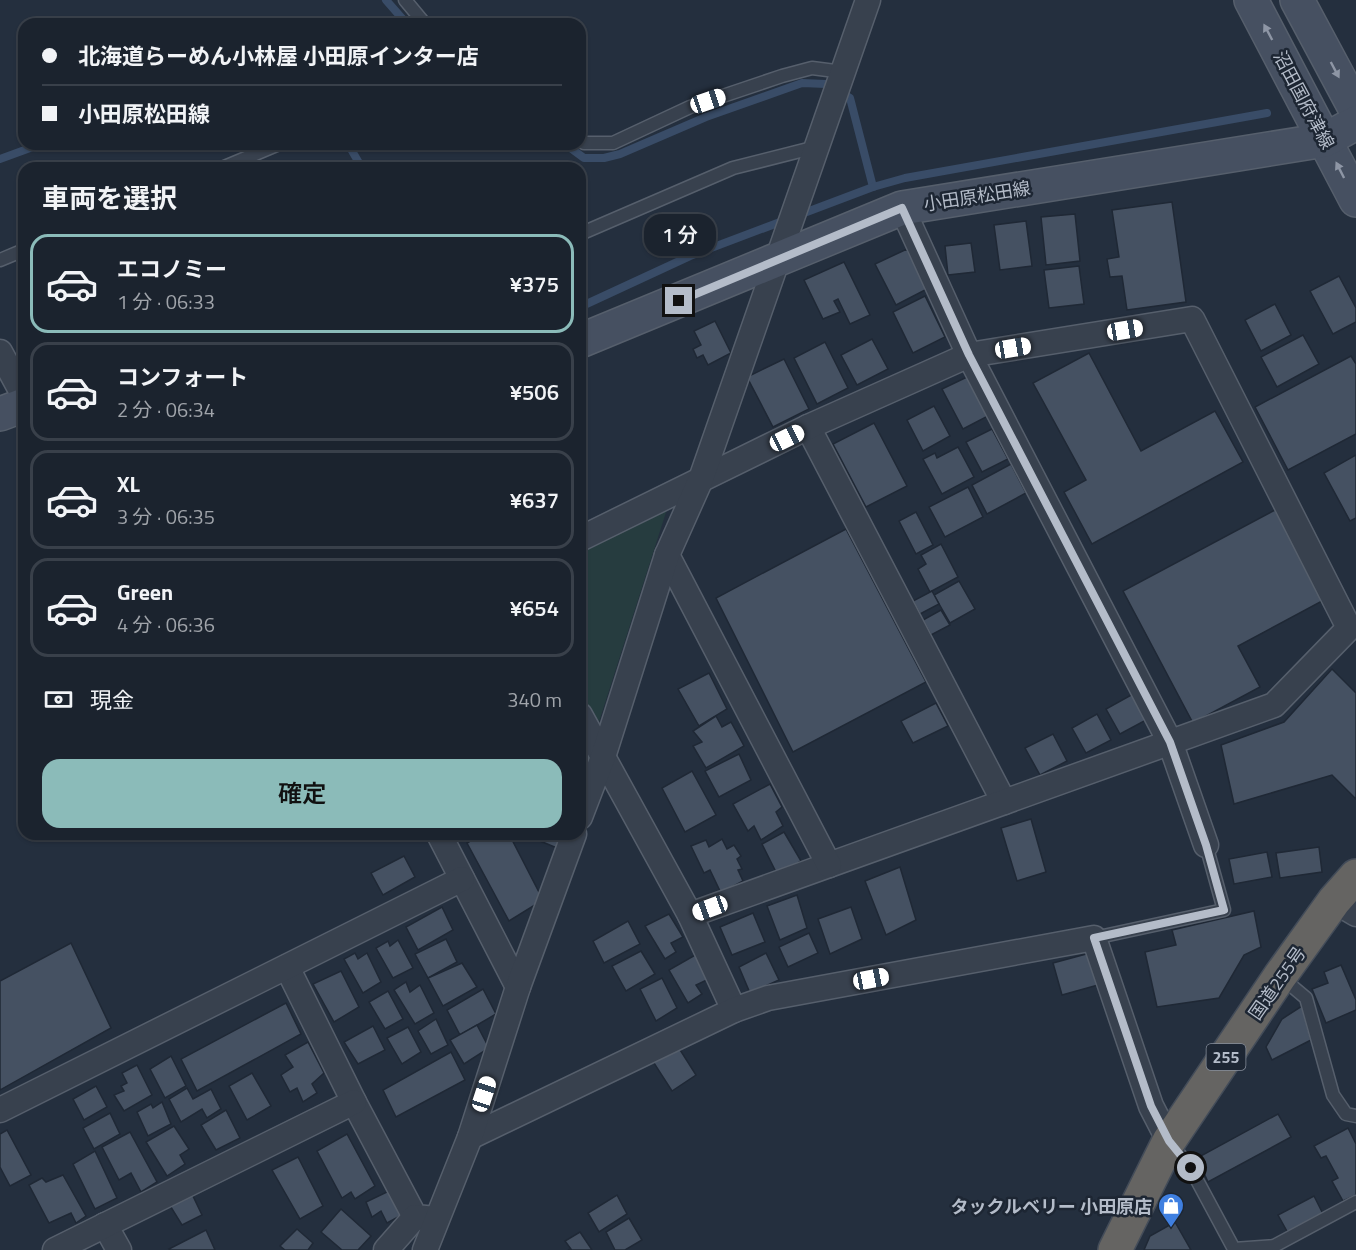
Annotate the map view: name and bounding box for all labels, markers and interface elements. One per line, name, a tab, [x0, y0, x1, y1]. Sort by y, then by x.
one-way arrow	[1263, 23, 1273, 40]
text: 北海道らーめん小林屋 小田原インター店	[78, 39, 479, 73]
street label: 沼田国府津線	[1267, 46, 1341, 154]
one-way arrow	[1330, 62, 1340, 79]
car	[688, 87, 728, 115]
text: 小田原松田線	[78, 97, 210, 131]
one-way arrow	[1335, 161, 1345, 178]
street label: 小田原松田線	[922, 174, 1032, 218]
text: 車両を選択	[42, 177, 177, 218]
callout: 1 分	[643, 214, 715, 256]
text: 1 分	[662, 219, 698, 250]
text: エコノミー	[117, 252, 227, 286]
icon: car	[45, 257, 99, 311]
text: ¥375	[510, 267, 559, 301]
text: 1 分 · 06:33	[117, 286, 215, 317]
route end	[665, 287, 692, 314]
car	[1106, 318, 1144, 342]
car	[994, 336, 1032, 360]
text: コンフォート	[117, 360, 248, 394]
icon: car	[45, 365, 99, 419]
text: ¥506	[510, 375, 559, 409]
text: 2 分 · 06:34	[117, 394, 215, 425]
car	[767, 422, 807, 454]
text: XL	[117, 467, 140, 501]
icon: car	[45, 473, 99, 527]
text: ¥637	[510, 483, 559, 517]
text: 3 分 · 06:35	[117, 501, 215, 532]
text: Green	[117, 575, 173, 609]
icon: car	[45, 581, 99, 635]
text: ¥654	[510, 591, 559, 625]
text: 4 分 · 06:36	[117, 609, 215, 640]
icon: cash	[42, 683, 75, 716]
text: 現金	[90, 683, 134, 717]
text: 340 m	[507, 684, 562, 715]
button: 確定	[42, 759, 562, 828]
car	[690, 893, 730, 923]
street label: 国道255号	[1242, 941, 1312, 1025]
car	[852, 967, 890, 991]
road number: 255	[1206, 1044, 1246, 1070]
car	[470, 1074, 498, 1114]
route start	[1177, 1154, 1204, 1181]
shop icon: タックルベリー 小田原店	[1156, 1191, 1186, 1229]
place label: タックルベリー 小田原店	[951, 1193, 1152, 1220]

